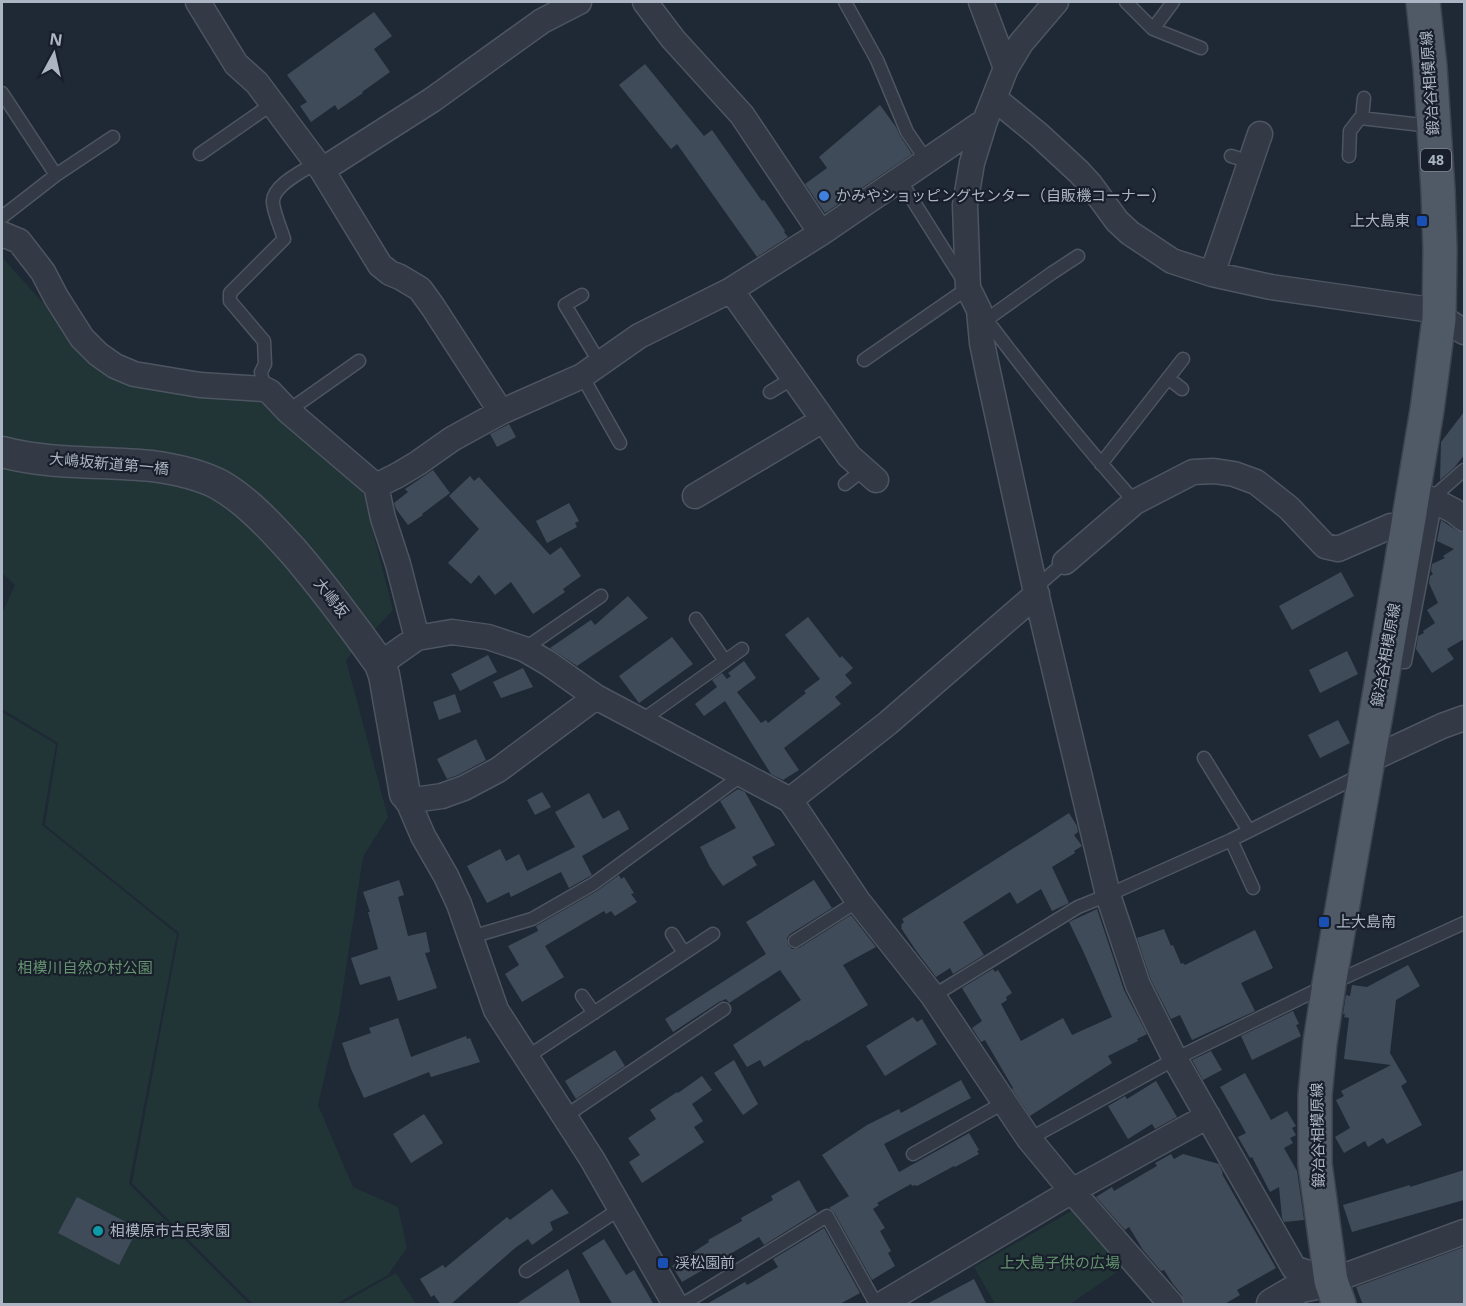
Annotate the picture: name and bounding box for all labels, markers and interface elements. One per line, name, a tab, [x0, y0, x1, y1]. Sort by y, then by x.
north arrow	[24, 24, 84, 84]
text: N	[48, 27, 64, 51]
street label: 鍛冶谷相模原線	[1415, 30, 1443, 136]
road number: 48	[1421, 149, 1451, 171]
place label: かみやショッピングセンター（自販機コーナー）	[836, 185, 1166, 205]
marker: かみやショッピングセンター（自販機コーナー）	[817, 189, 831, 203]
place label: 上大島東	[1350, 210, 1410, 230]
marker: 上大島東	[1415, 214, 1429, 228]
street label: 大嶋坂新道第一橋	[48, 448, 170, 478]
street label: 大嶋坂	[310, 573, 354, 621]
street label: 鍛冶谷相模原線	[1366, 601, 1404, 708]
place label: 上大島南	[1336, 911, 1396, 931]
marker: 上大島南	[1317, 915, 1331, 929]
park label: 相模川自然の村公園	[17, 957, 153, 977]
street label: 鍛冶谷相模原線	[1306, 1082, 1328, 1188]
place label: 相模原市古民家園	[110, 1220, 230, 1240]
marker: 相模原市古民家園	[91, 1224, 105, 1238]
place label: 渓松園前	[675, 1252, 735, 1272]
park label: 上大島子供の広場	[1000, 1252, 1120, 1272]
marker: 渓松園前	[656, 1256, 670, 1270]

